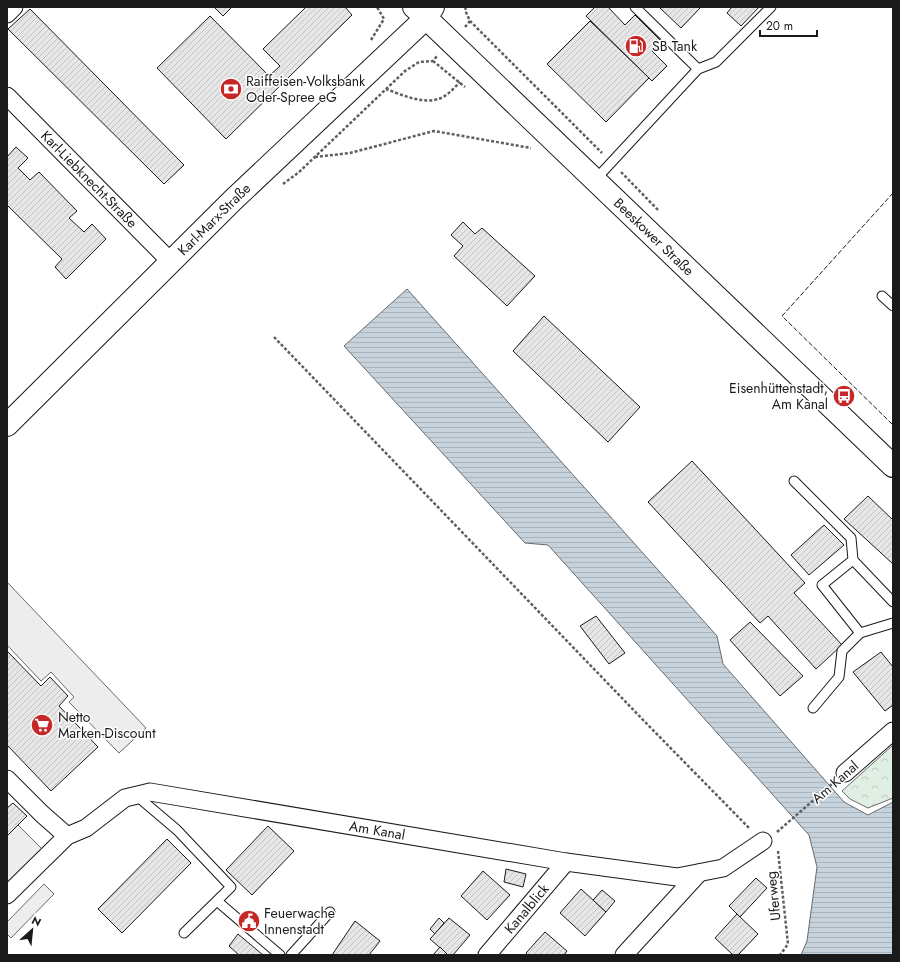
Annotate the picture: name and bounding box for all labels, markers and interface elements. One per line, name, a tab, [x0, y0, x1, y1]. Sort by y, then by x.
scale bar	[760, 12, 817, 38]
text: 20 m	[766, 17, 793, 35]
fuel station icon: SB Tank	[623, 33, 649, 59]
place label: SB Tank	[652, 36, 698, 56]
place label: Raiffeisen-Volksbank Oder-Spree eG	[246, 71, 366, 107]
bank icon: Raiffeisen-Volksbank Oder-Spree eG	[218, 76, 244, 102]
street label: Karl-Liebknecht-Straße	[37, 126, 142, 232]
street label: Karl-Marx-Straße	[173, 178, 255, 260]
street label: Beeskower Straße	[609, 193, 699, 280]
place label: Eisenhüttenstadt, Am Kanal	[729, 378, 828, 414]
bus stop icon: Eisenhüttenstadt, Am Kanal	[831, 383, 857, 409]
place label: Netto Marken-Discount	[58, 707, 156, 743]
supermarket icon: Netto Marken-Discount	[29, 712, 55, 738]
street label: Am Kanal	[807, 756, 863, 808]
street label: Am Kanal	[348, 816, 407, 845]
street label: Uferweg	[760, 870, 786, 922]
street label: Kanalblick	[500, 879, 554, 938]
place label: Feuerwache Innenstadt	[264, 903, 335, 939]
public building icon: Feuerwache Innenstadt	[236, 908, 262, 934]
north arrow	[12, 910, 52, 950]
text: N	[29, 912, 44, 930]

